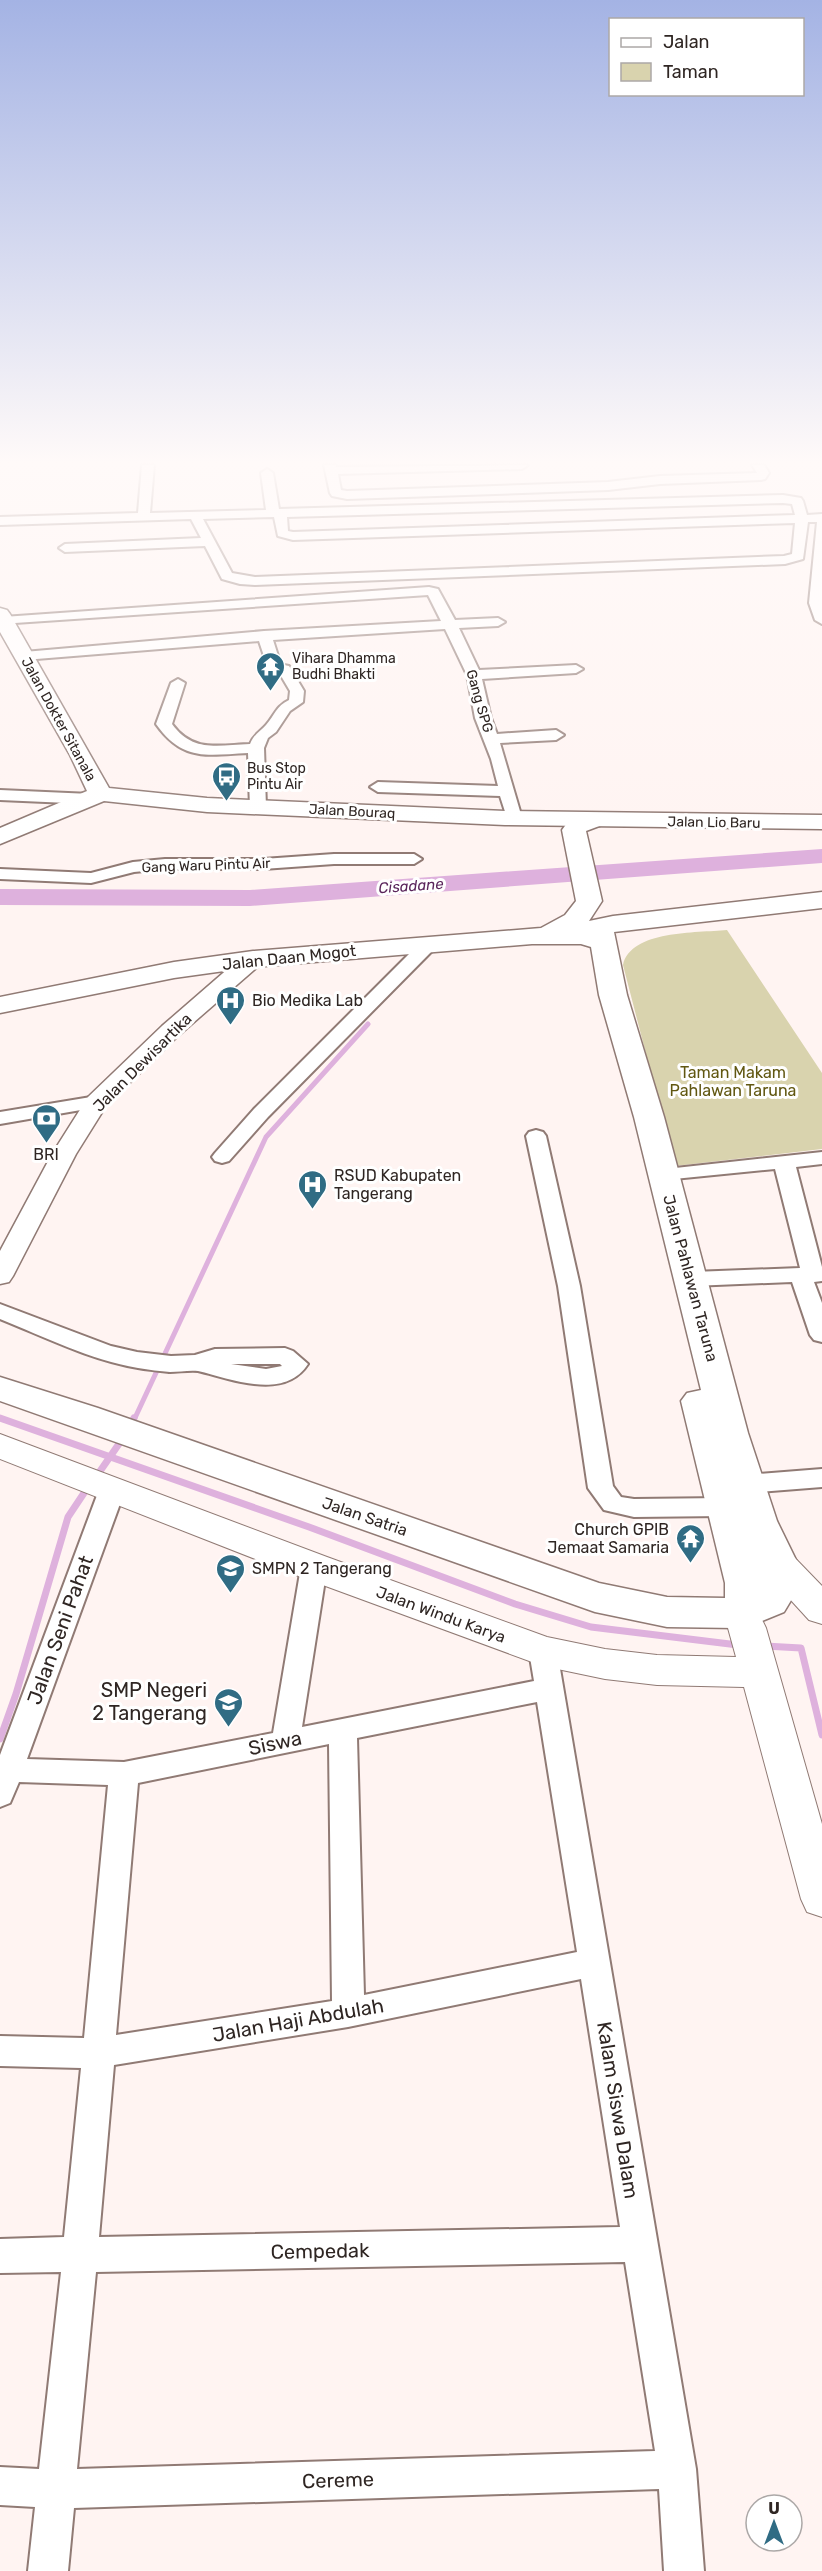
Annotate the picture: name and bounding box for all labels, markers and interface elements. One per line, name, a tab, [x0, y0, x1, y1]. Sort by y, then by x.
legend	[609, 18, 804, 96]
text: Jalan	[663, 31, 710, 53]
text: Taman	[663, 61, 719, 83]
temple icon: Vihara Dhamma Budhi Bhakti	[255, 650, 287, 692]
place label: Vihara Dhamma Budhi Bhakti	[292, 650, 396, 683]
street label: Jalan Dokter Sitanala	[17, 654, 100, 784]
street label: Gang SPG	[462, 668, 497, 735]
bus stop icon: Bus Stop Pintu Air	[210, 760, 242, 802]
place label: Bus Stop Pintu Air	[247, 760, 306, 793]
street label: Jalan Bouraq	[308, 801, 396, 822]
street label: Jalan Lio Baru	[667, 813, 761, 832]
street label: Gang Waru Pintu Air	[141, 855, 271, 876]
water label: Cisadane	[378, 875, 445, 897]
street label: Jalan Daan Mogot	[221, 941, 357, 974]
hospital icon: Bio Medika Lab	[215, 984, 247, 1026]
place label: Bio Medika Lab	[252, 991, 363, 1010]
street label: Jalan Dewisartika	[89, 1009, 196, 1116]
park label: Taman Makam Pahlawan Taruna	[670, 1063, 796, 1100]
bank icon: BRI	[30, 1102, 62, 1144]
place label: BRI	[33, 1145, 59, 1164]
place label: RSUD Kabupaten Tangerang	[334, 1166, 461, 1203]
hospital icon: RSUD Kabupaten Tangerang	[297, 1168, 329, 1210]
street label: Jalan Pahlawan Taruna	[659, 1193, 722, 1364]
street label: Jalan Satria	[320, 1493, 410, 1540]
place label: Church GPIB Jemaat Samaria	[547, 1520, 669, 1557]
temple icon: Church GPIB Jemaat Samaria	[674, 1522, 706, 1564]
street label: Jalan Seni Pahat	[22, 1552, 98, 1708]
school or university icon: SMPN 2 Tangerang	[215, 1552, 247, 1594]
place label: SMPN 2 Tangerang	[252, 1559, 392, 1578]
street label: Jalan Windu Karya	[374, 1582, 508, 1647]
place label: SMP Negeri 2 Tangerang	[92, 1678, 207, 1725]
school or university icon: SMP Negeri 2 Tangerang	[212, 1686, 244, 1728]
street label: Siswa	[246, 1726, 304, 1760]
street label: Jalan Haji Abdulah	[210, 1993, 386, 2047]
street label: Kalam Siswa Dalam	[592, 2020, 644, 2200]
street label: Cempedak	[270, 2238, 370, 2264]
street label: Cereme	[302, 2467, 374, 2493]
north arrow	[744, 2493, 804, 2553]
text: U	[768, 2499, 780, 2518]

